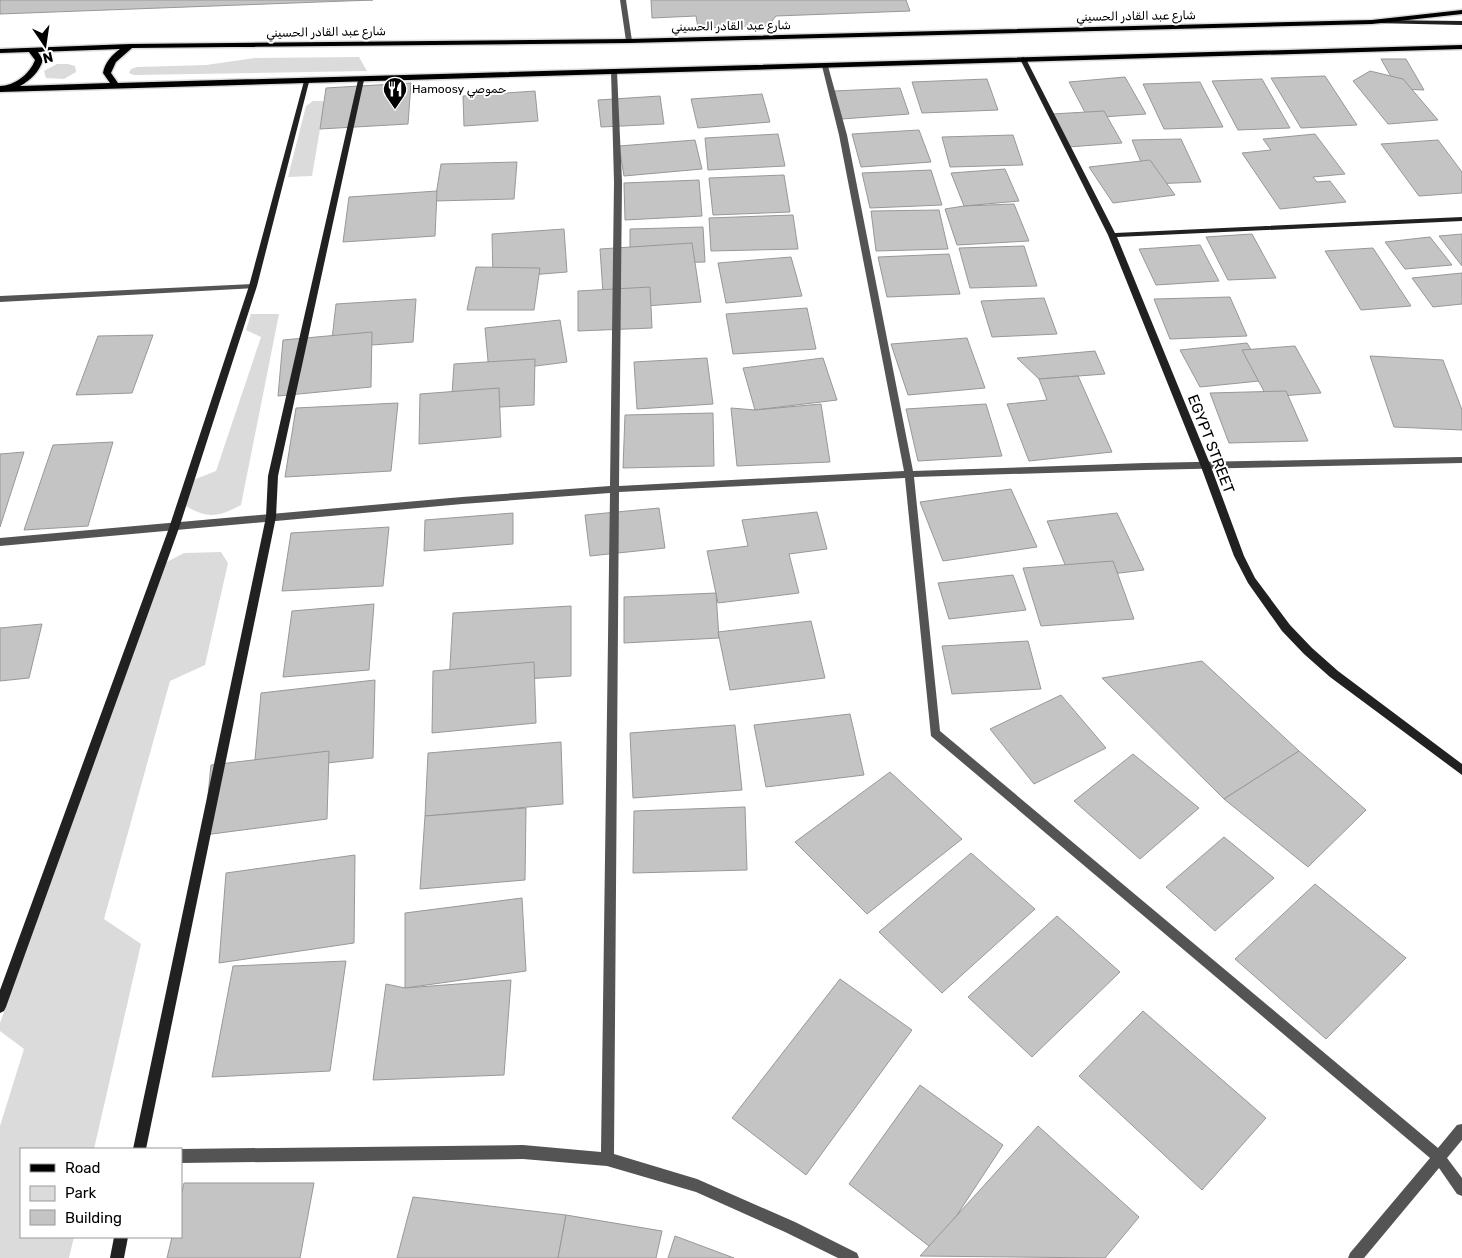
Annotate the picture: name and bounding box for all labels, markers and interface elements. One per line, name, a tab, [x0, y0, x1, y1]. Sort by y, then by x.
street label: شارع عبد القادر الحسيني	[1076, 8, 1196, 26]
street label: شارع عبد القادر الحسيني	[671, 18, 791, 36]
north arrow	[20, 20, 70, 70]
street label: شارع عبد القادر الحسيني	[266, 24, 386, 42]
text: N	[41, 48, 55, 67]
restaurant icon: Hamoosy حموصي	[382, 76, 408, 110]
place label: Hamoosy حموصي	[412, 82, 506, 98]
street label: EGYPT STREET	[1184, 392, 1238, 496]
legend	[20, 1148, 182, 1238]
text: Road	[65, 1159, 101, 1177]
text: Park	[65, 1184, 96, 1202]
text: Building	[65, 1209, 122, 1227]

